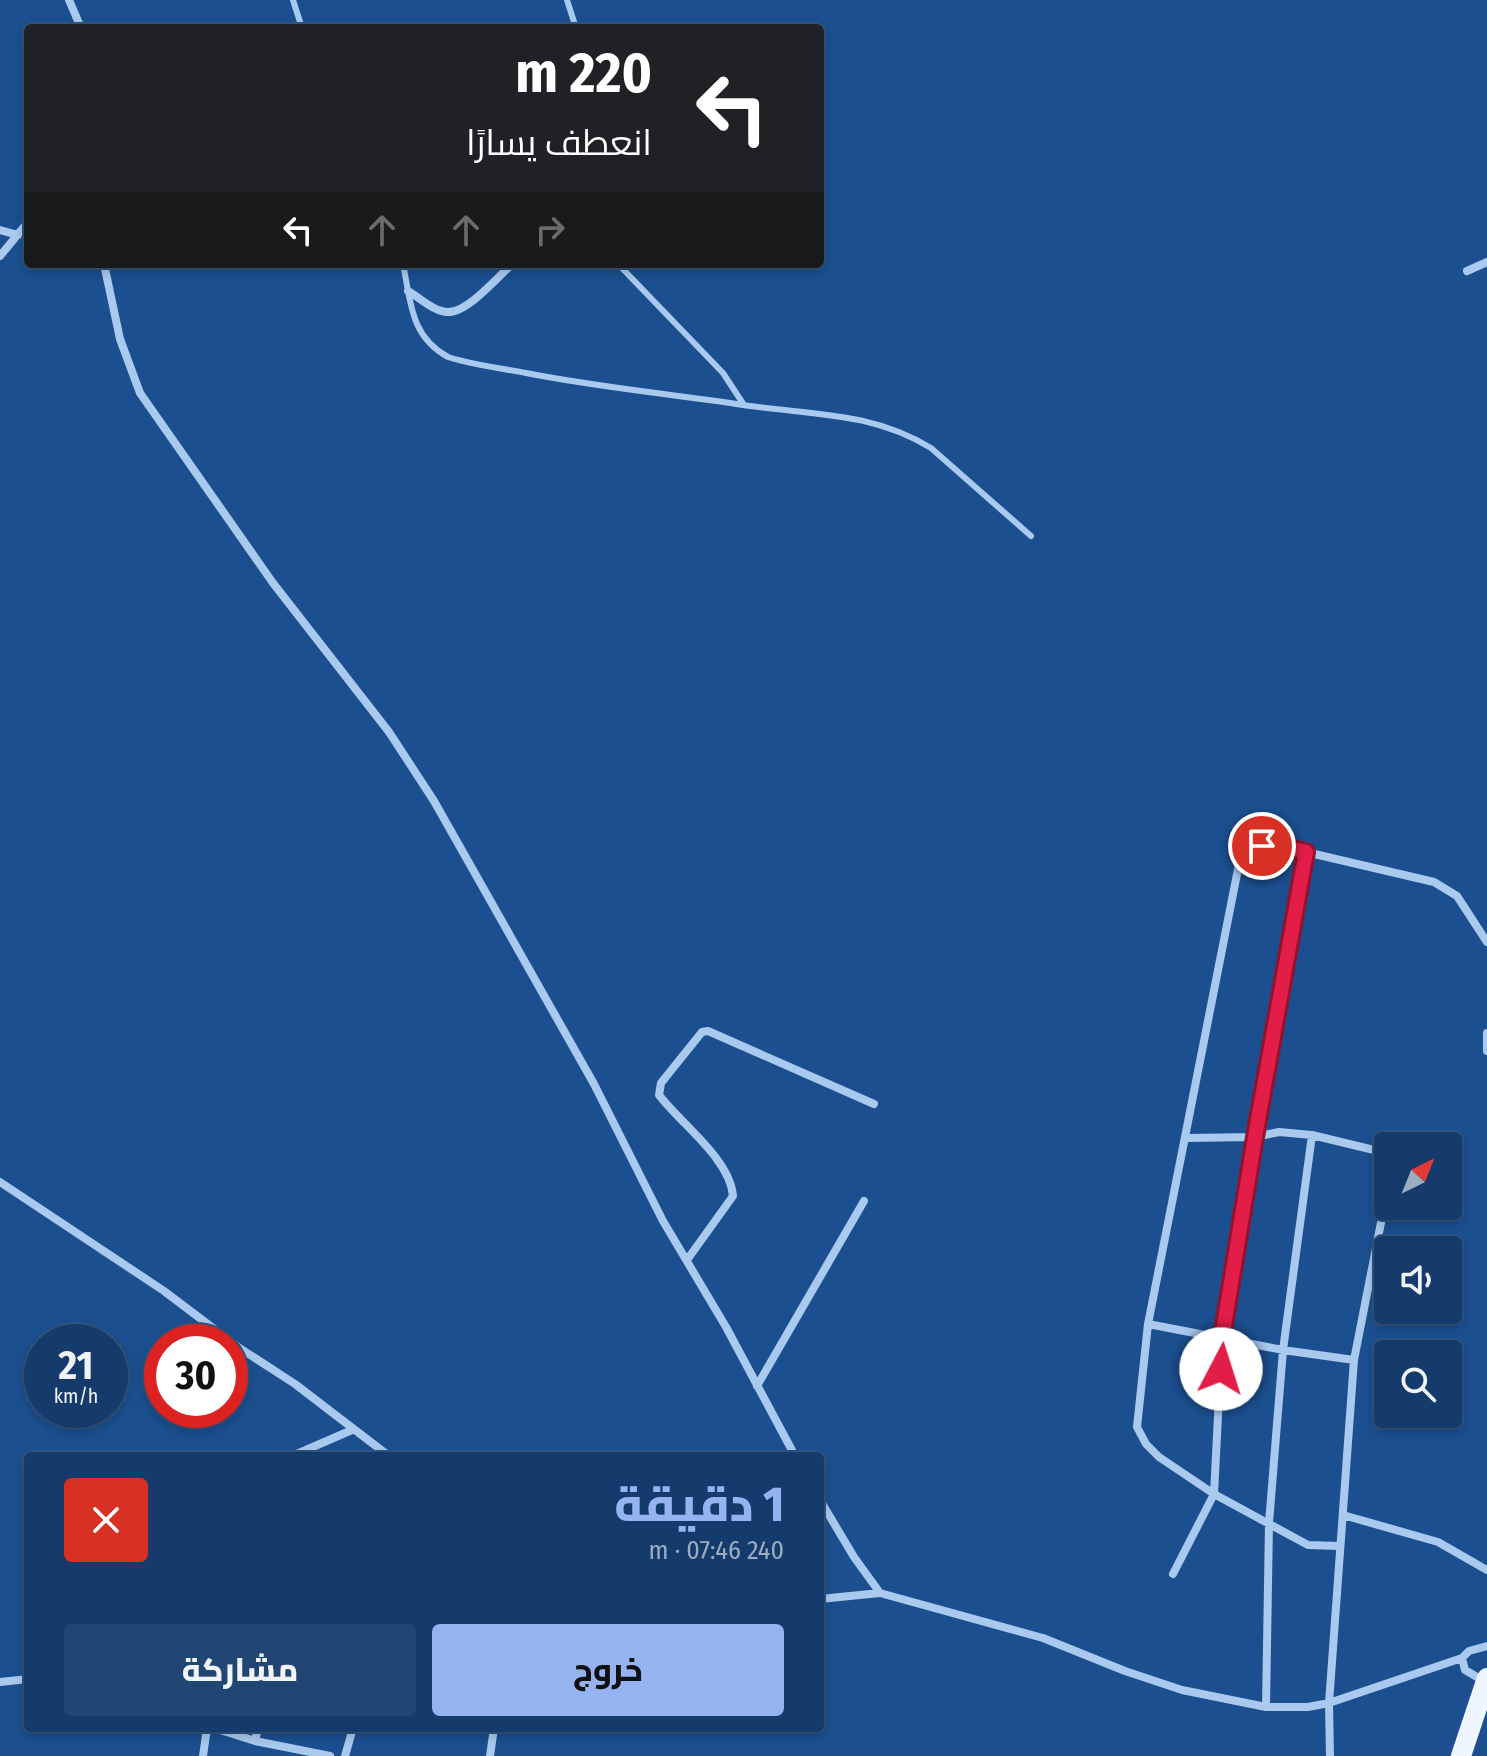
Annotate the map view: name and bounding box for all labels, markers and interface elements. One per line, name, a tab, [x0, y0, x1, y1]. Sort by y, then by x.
text: 220 m	[515, 40, 652, 107]
icon: left	[680, 56, 784, 160]
text: انعطف يسارًا	[466, 121, 652, 165]
icon: left	[276, 208, 320, 252]
icon: ahead	[360, 208, 404, 252]
icon: ahead	[444, 208, 488, 252]
icon: right	[528, 208, 572, 252]
pin	[1228, 812, 1296, 880]
icon: arrive	[1240, 824, 1284, 868]
north arrow	[1374, 1132, 1462, 1220]
map controls	[1374, 1132, 1462, 1428]
button: sound	[1374, 1236, 1462, 1324]
speed limit sign: 30	[144, 1324, 248, 1428]
position arrow	[1179, 1327, 1263, 1411]
button: search	[1374, 1340, 1462, 1428]
text: 21	[59, 1342, 93, 1390]
text: km/h	[54, 1384, 98, 1408]
text: 1 دقيقة	[614, 1476, 784, 1534]
button: close	[64, 1478, 148, 1562]
text: 240 m · 07:46	[649, 1535, 784, 1566]
button: مشاركة	[64, 1624, 416, 1716]
button: خروج	[432, 1624, 784, 1716]

